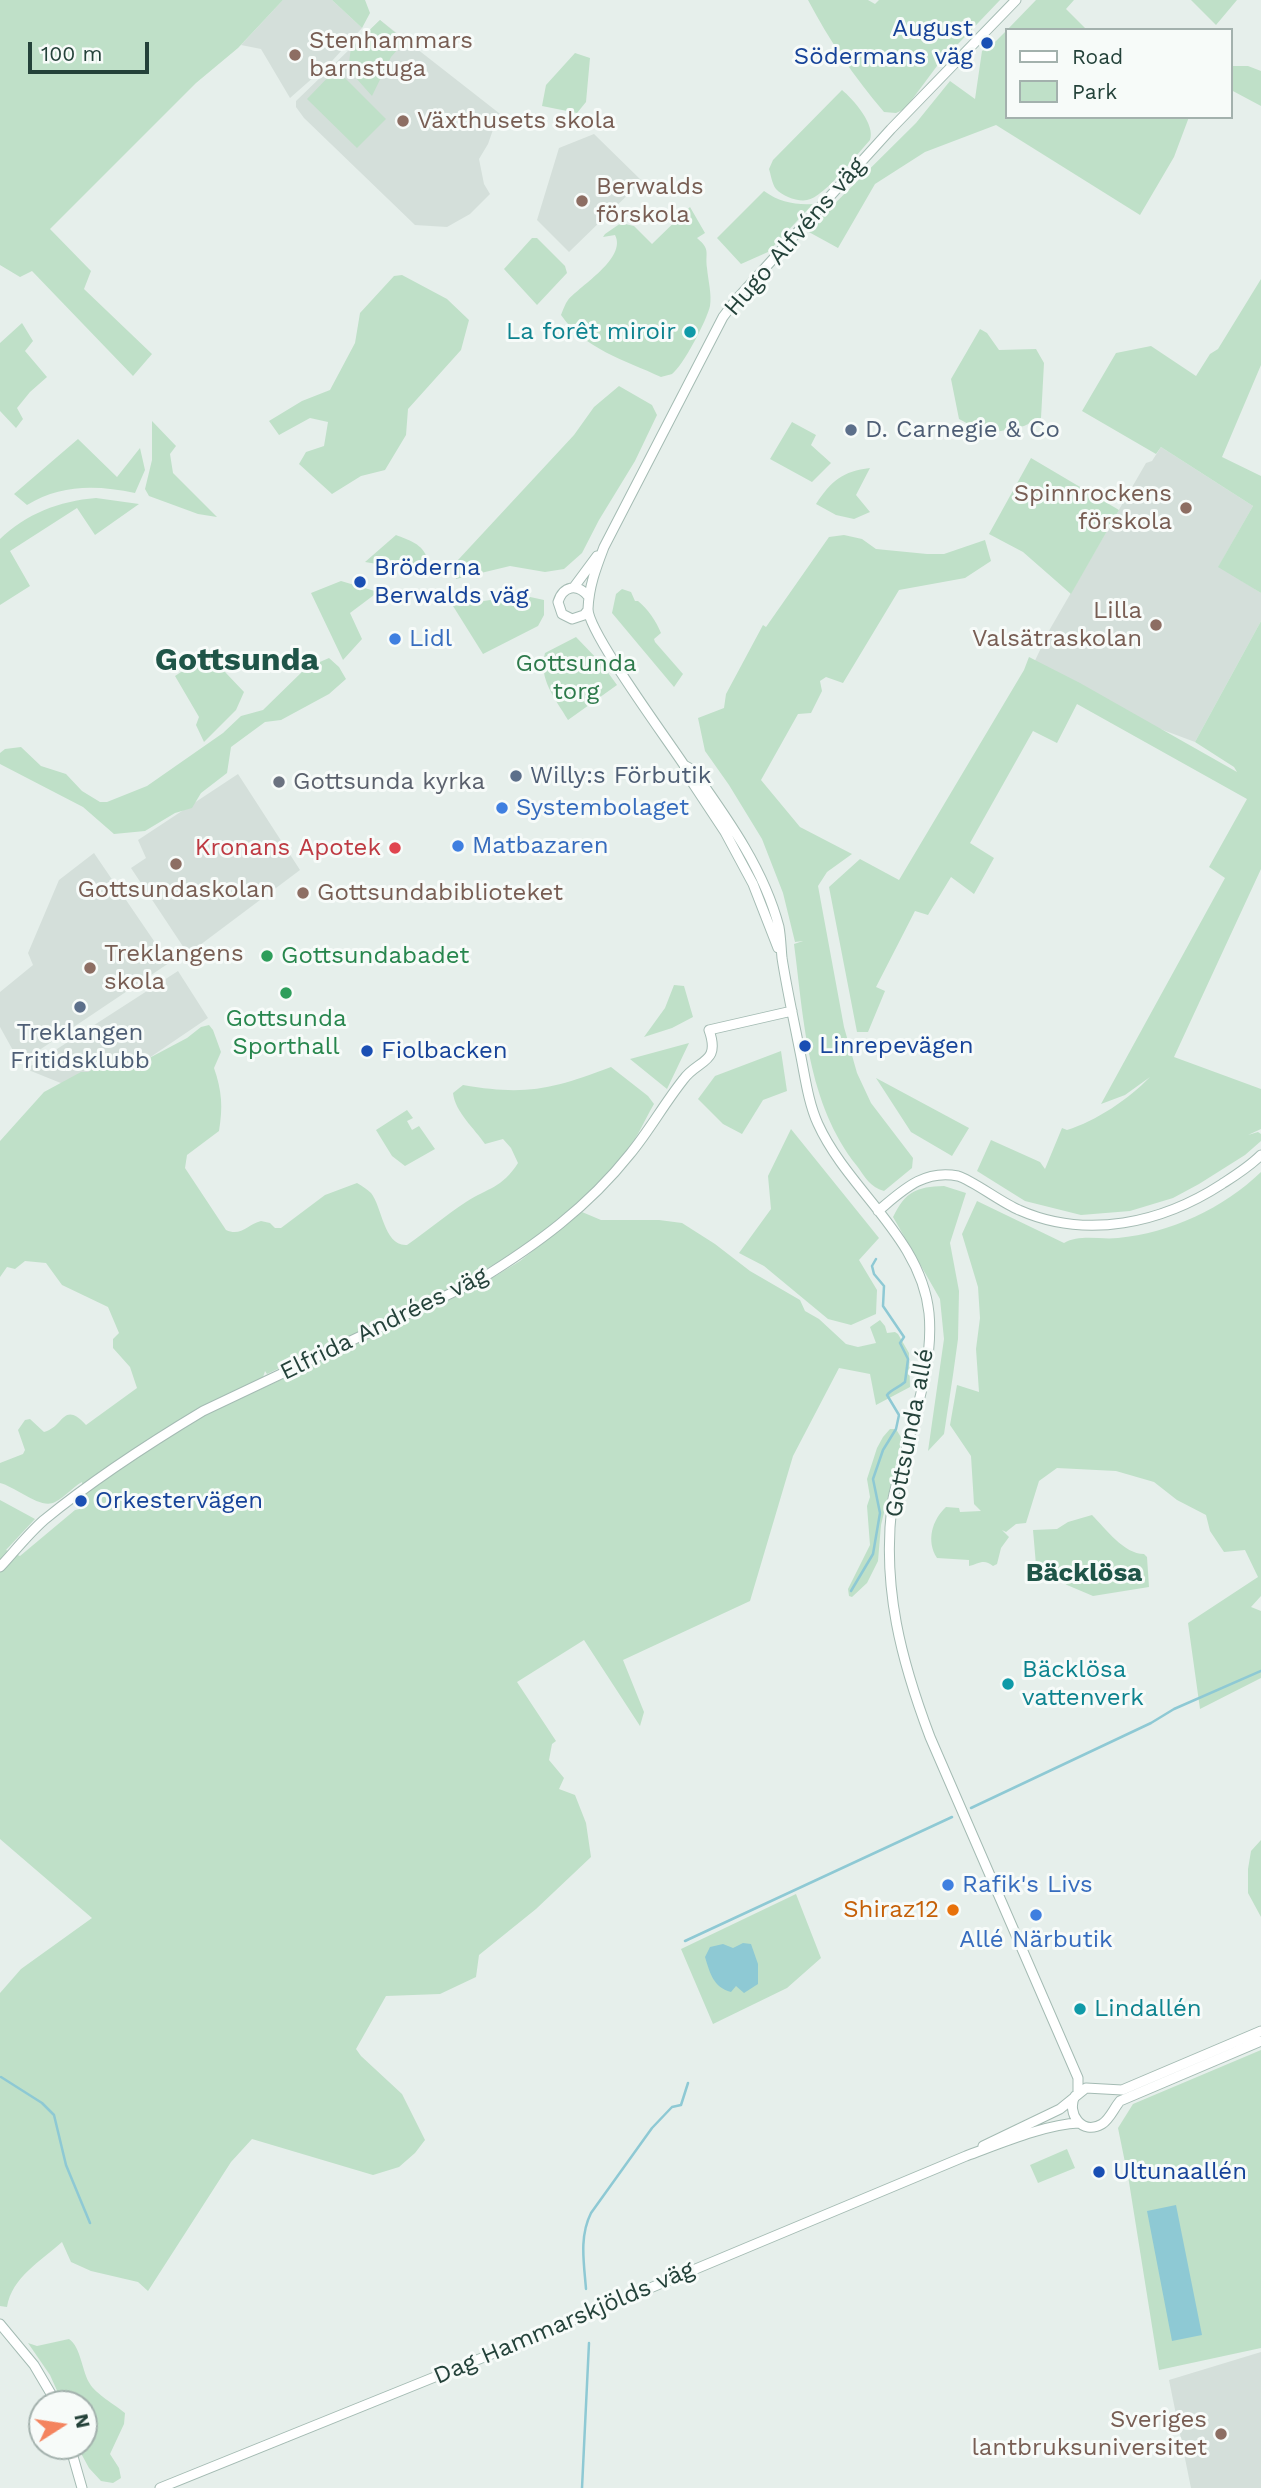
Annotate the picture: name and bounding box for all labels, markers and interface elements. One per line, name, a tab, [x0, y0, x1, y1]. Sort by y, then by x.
place label: August Södermans väg	[794, 15, 973, 71]
place label: Stenhammars barnstuga	[309, 27, 473, 83]
scale bar	[32, 28, 152, 72]
legend	[1006, 28, 1233, 119]
marker: August Södermans väg	[979, 35, 995, 51]
text: 100 m	[41, 41, 103, 66]
text: Road	[1072, 44, 1123, 69]
marker: Stenhammars barnstuga	[287, 47, 303, 63]
text: Park	[1072, 79, 1117, 104]
place label: Växthusets skola	[417, 107, 615, 135]
marker: Växthusets skola	[395, 113, 411, 129]
street label: Hugo Alfvéns väg	[718, 152, 872, 322]
place label: Berwalds förskola	[596, 173, 704, 229]
marker: Berwalds förskola	[574, 193, 590, 209]
place label: La forêt miroir	[506, 318, 676, 346]
marker: La forêt miroir	[682, 324, 698, 340]
place label: D. Carnegie & Co	[865, 416, 1060, 444]
marker: D. Carnegie & Co	[843, 422, 859, 438]
place label: Spinnrockens förskola	[1014, 480, 1172, 536]
marker: Spinnrockens förskola	[1178, 500, 1194, 516]
place label: Bröderna Berwalds väg	[374, 554, 528, 610]
marker: Bröderna Berwalds väg	[352, 574, 368, 590]
place label: Lilla Valsätraskolan	[972, 597, 1142, 653]
marker: Lilla Valsätraskolan	[1148, 617, 1164, 633]
place label: Lidl	[409, 625, 452, 653]
marker: Lidl	[387, 631, 403, 647]
district label: Gottsunda	[155, 642, 319, 680]
park label: Gottsunda torg	[515, 650, 637, 706]
place label: Willy:s Förbutik	[530, 762, 711, 790]
place label: Gottsunda kyrka	[293, 768, 485, 796]
marker: Willy:s Förbutik	[508, 768, 524, 784]
marker: Gottsunda kyrka	[271, 774, 287, 790]
place label: Systembolaget	[516, 794, 689, 822]
marker: Systembolaget	[494, 800, 510, 816]
place label: Matbazaren	[472, 832, 609, 860]
place label: Kronans Apotek	[195, 834, 381, 862]
marker: Matbazaren	[450, 838, 466, 854]
marker: Kronans Apotek	[387, 840, 403, 856]
marker: Gottsundaskolan	[168, 856, 184, 872]
place label: Gottsundaskolan	[77, 876, 275, 904]
place label: Gottsundabiblioteket	[317, 879, 563, 907]
marker: Gottsundabiblioteket	[295, 885, 311, 901]
place label: Treklangens skola	[104, 940, 244, 996]
place label: Gottsundabadet	[281, 942, 469, 970]
marker: Gottsundabadet	[259, 948, 275, 964]
marker: Treklangens skola	[82, 960, 98, 976]
marker: Gottsunda Sporthall	[278, 985, 294, 1001]
marker: Treklangen Fritidsklubb	[72, 999, 88, 1015]
place label: Gottsunda Sporthall	[225, 1005, 347, 1061]
place label: Treklangen Fritidsklubb	[10, 1019, 150, 1075]
place label: Linrepevägen	[819, 1032, 974, 1060]
place label: Fiolbacken	[381, 1037, 508, 1065]
marker: Linrepevägen	[797, 1038, 813, 1054]
marker: Fiolbacken	[359, 1043, 375, 1059]
street label: Elfrida Andrées väg	[276, 1261, 492, 1387]
street label: Gottsunda allé	[880, 1346, 940, 1520]
place label: Orkestervägen	[95, 1487, 263, 1515]
marker: Orkestervägen	[73, 1493, 89, 1509]
district label: Bäcklösa	[1026, 1557, 1142, 1589]
place label: Bäcklösa vattenverk	[1022, 1656, 1144, 1712]
marker: Bäcklösa vattenverk	[1000, 1676, 1016, 1692]
place label: Rafik's Livs	[962, 1871, 1093, 1899]
marker: Rafik's Livs	[940, 1877, 956, 1893]
place label: Shiraz12	[843, 1896, 939, 1924]
marker: Shiraz12	[945, 1902, 961, 1918]
marker: Allé Närbutik	[1028, 1907, 1044, 1923]
place label: Allé Närbutik	[959, 1926, 1113, 1954]
place label: Lindallén	[1094, 1995, 1202, 2023]
marker: Lindallén	[1072, 2001, 1088, 2017]
place label: Ultunaallén	[1113, 2158, 1247, 2186]
marker: Ultunaallén	[1091, 2164, 1107, 2180]
street label: Dag Hammarskjölds väg	[429, 2255, 699, 2391]
north arrow	[28, 2390, 98, 2460]
place label: Sveriges lantbruksuniversitet	[971, 2406, 1207, 2462]
text: N	[69, 2412, 95, 2430]
marker: Sveriges lantbruksuniversitet	[1213, 2426, 1229, 2442]

